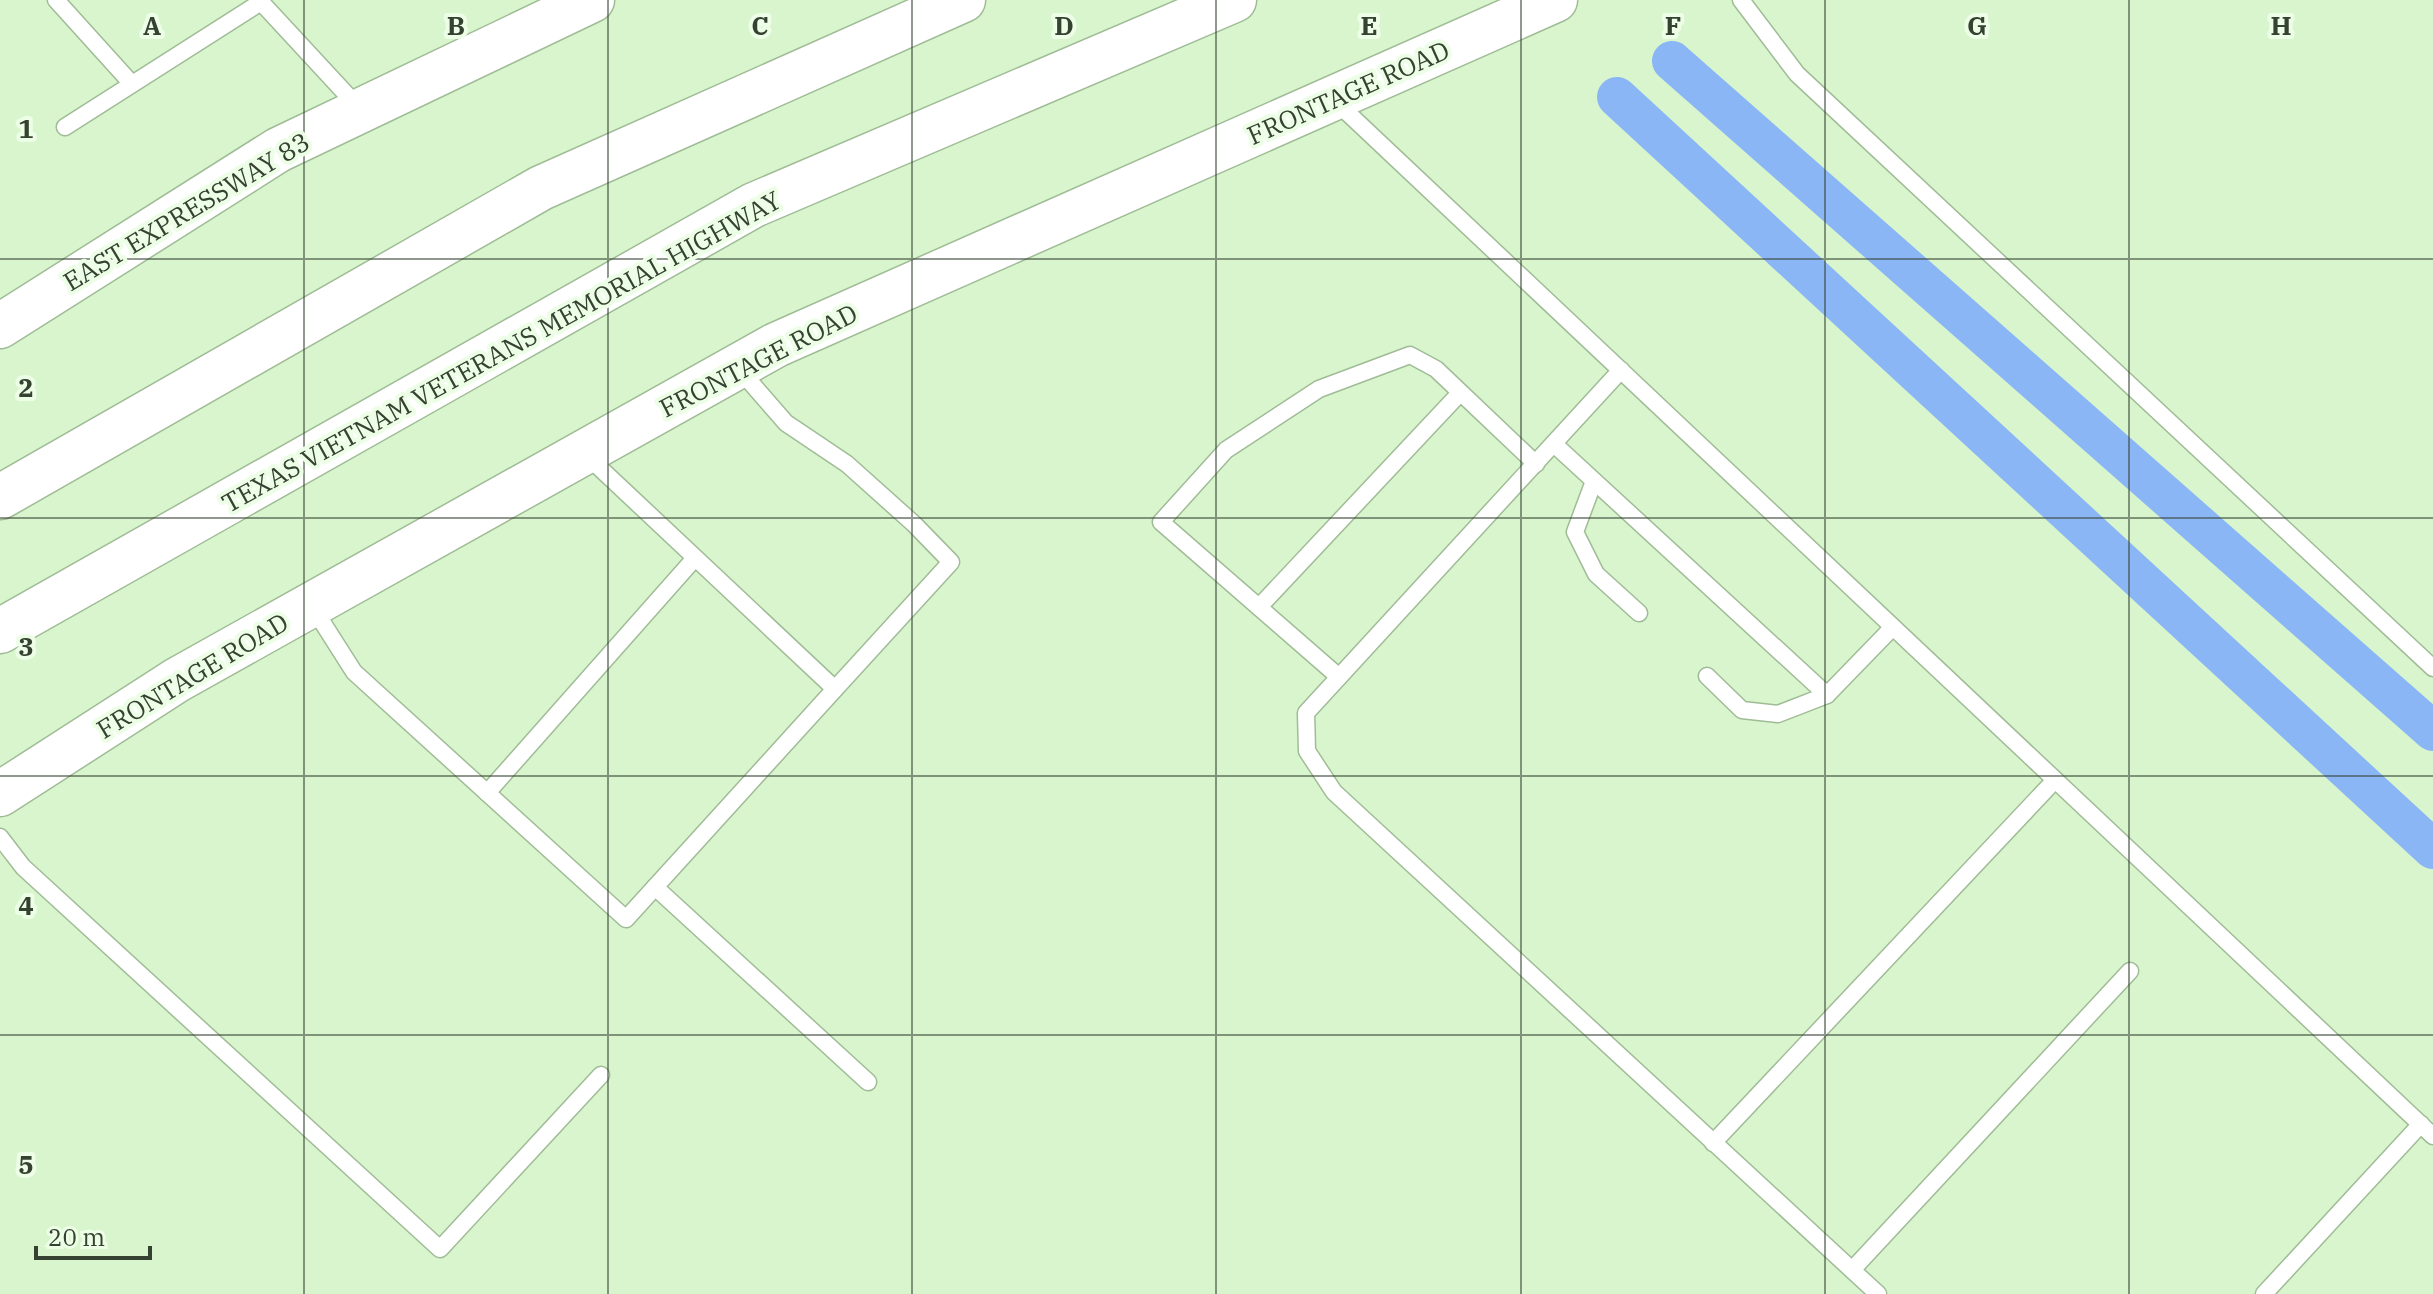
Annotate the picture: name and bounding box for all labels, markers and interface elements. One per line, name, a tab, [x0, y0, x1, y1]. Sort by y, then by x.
text: A	[143, 8, 161, 42]
text: B	[447, 8, 465, 42]
text: C	[751, 8, 769, 42]
text: D	[1054, 8, 1074, 42]
text: E	[1360, 8, 1378, 42]
text: F	[1665, 8, 1681, 42]
text: G	[1967, 8, 1987, 42]
text: H	[2270, 8, 2292, 42]
street label: FRONTAGE ROAD	[1242, 32, 1454, 152]
text: 1	[18, 111, 34, 145]
street label: EAST EXPRESSWAY 83	[57, 124, 315, 298]
street label: TEXAS VIETNAM VETERANS MEMORIAL HIGHWAY	[216, 182, 786, 520]
street label: FRONTAGE ROAD	[653, 295, 863, 425]
text: 2	[18, 370, 34, 404]
street label: FRONTAGE ROAD	[90, 604, 294, 746]
text: 3	[18, 629, 34, 663]
text: 4	[18, 888, 34, 922]
text: 5	[18, 1147, 34, 1181]
scale bar	[36, 1210, 150, 1260]
text: 20 m	[48, 1221, 105, 1253]

